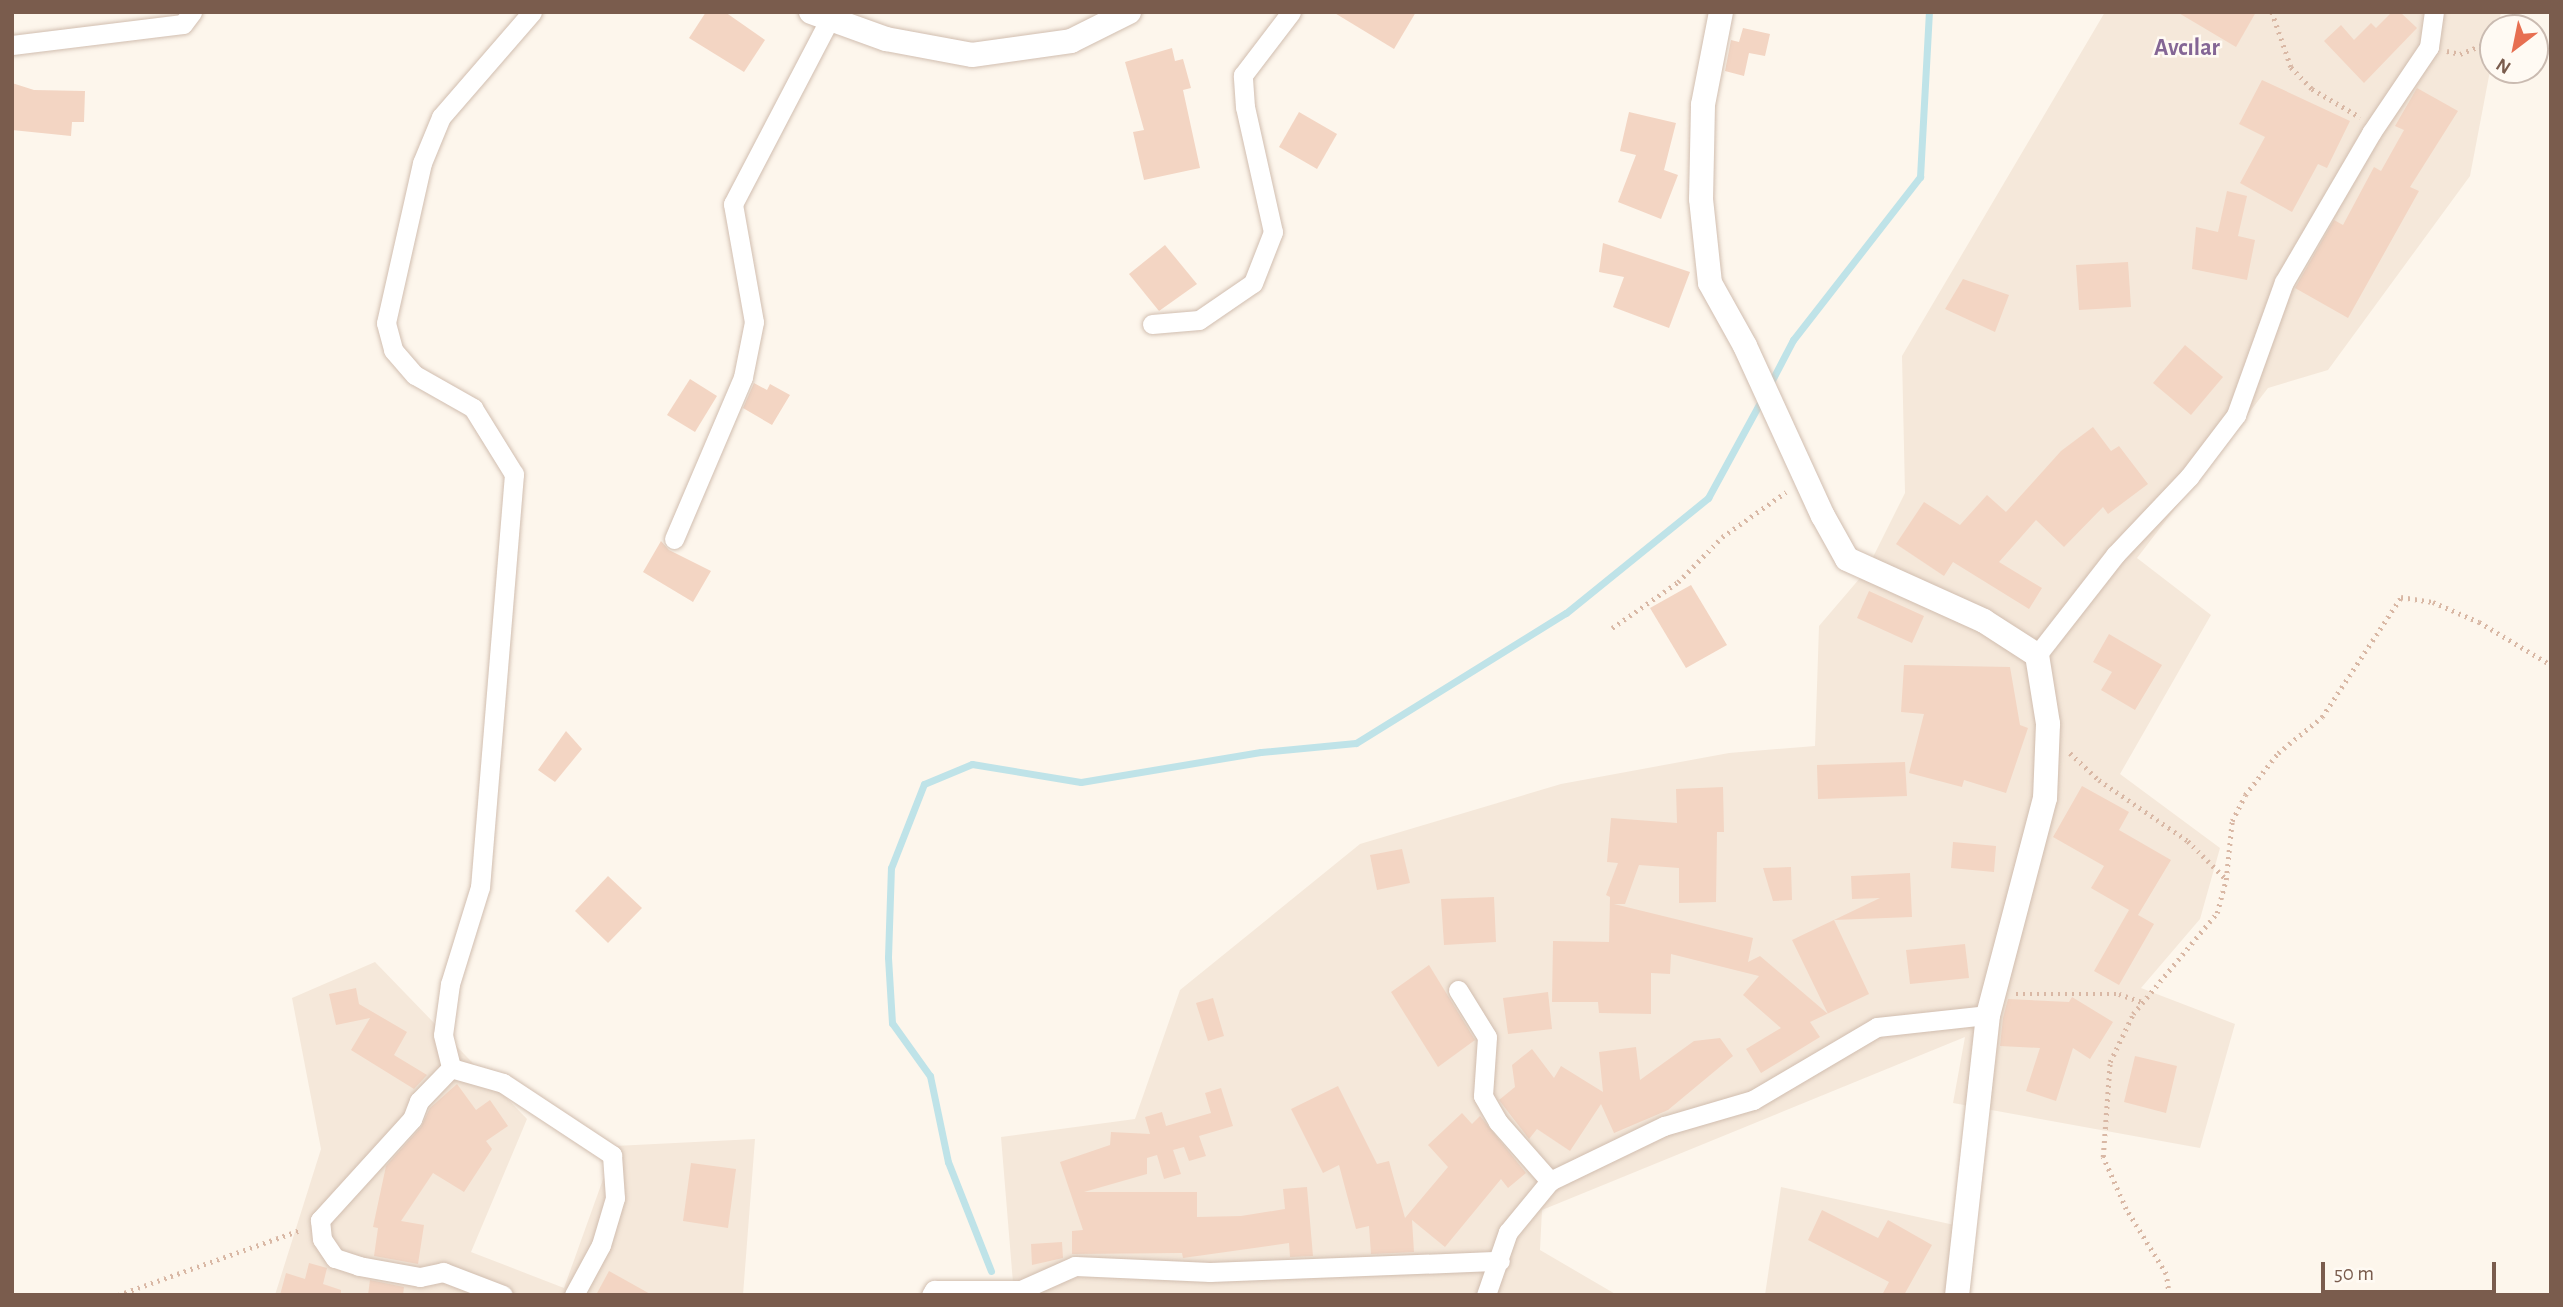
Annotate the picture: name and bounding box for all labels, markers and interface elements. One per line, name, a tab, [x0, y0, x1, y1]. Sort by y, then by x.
north arrow	[2479, 14, 2549, 84]
district label: Avcılar	[2154, 35, 2220, 63]
text: N	[2493, 54, 2514, 77]
scale bar	[2325, 1248, 2500, 1292]
text: 50 m	[2334, 1263, 2374, 1284]

